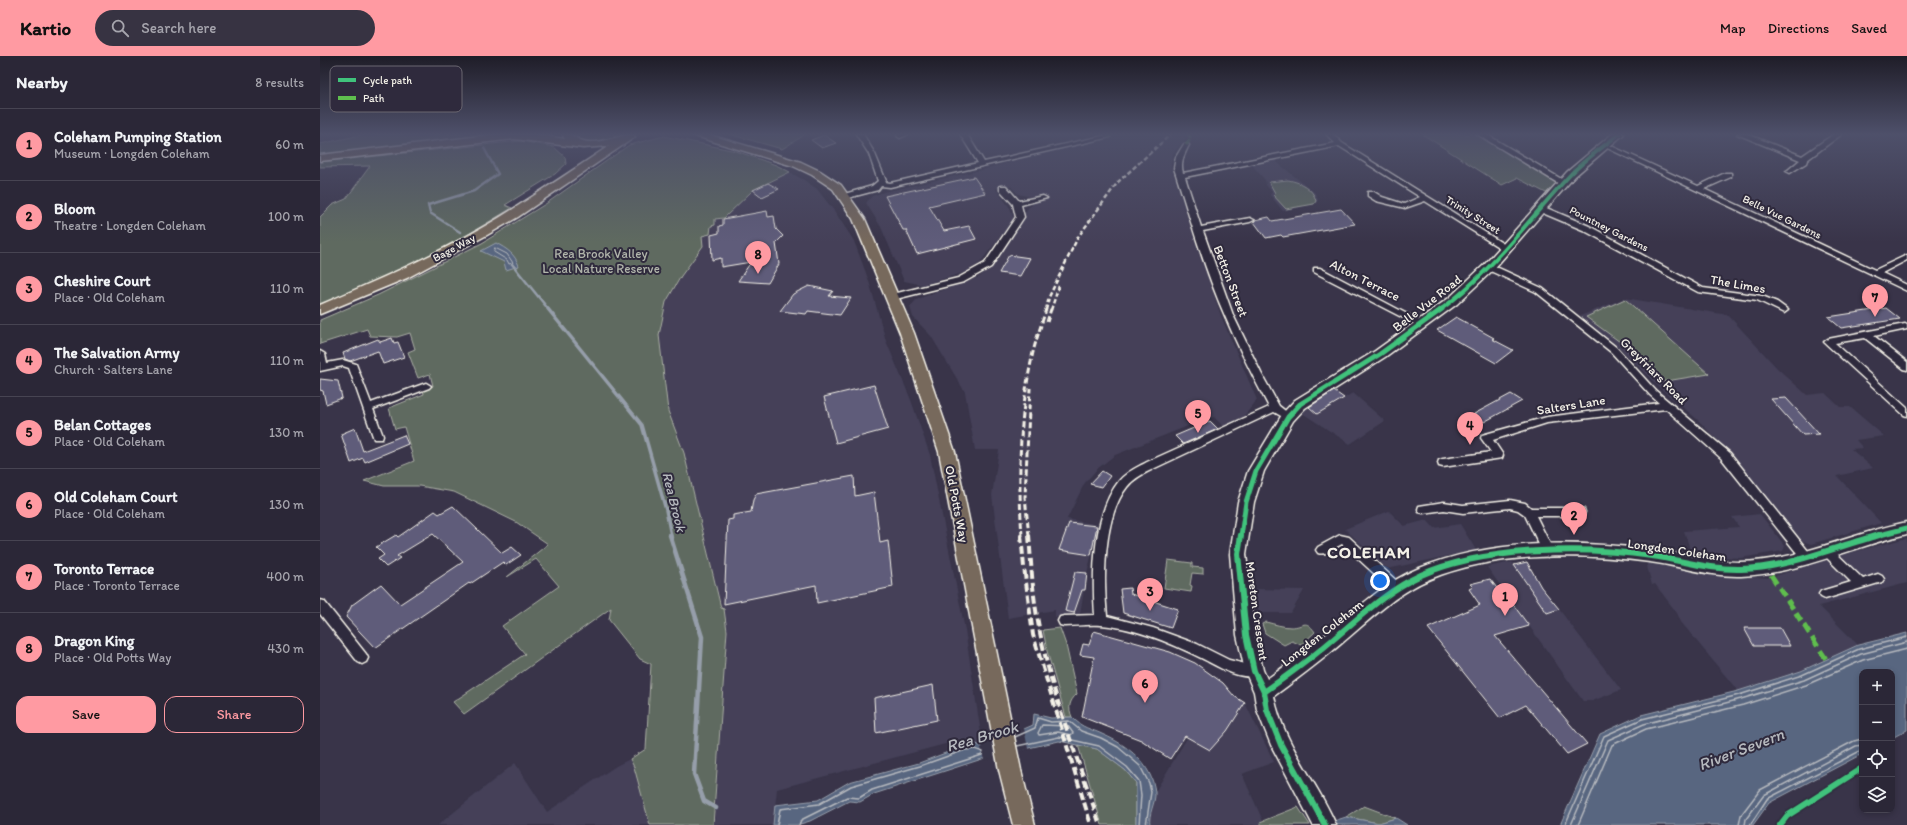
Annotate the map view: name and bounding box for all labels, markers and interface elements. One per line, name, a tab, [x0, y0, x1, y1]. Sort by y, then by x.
search box	[95, 10, 375, 46]
text: Kartio	[20, 17, 71, 40]
icon: search	[109, 17, 131, 39]
text: Search here	[141, 19, 216, 37]
text: Map	[1720, 20, 1746, 37]
text: Directions	[1768, 20, 1829, 37]
text: Saved	[1851, 20, 1887, 37]
legend	[330, 66, 462, 112]
text: Nearby	[16, 72, 68, 92]
text: Cycle path	[363, 74, 412, 87]
text: 8 results	[255, 75, 304, 90]
text: Path	[363, 92, 385, 105]
text: Coleham Pumping Station	[54, 128, 222, 146]
text: 1	[26, 137, 32, 152]
text: 60 m	[275, 137, 304, 152]
text: Museum · Longden Coleham	[54, 146, 210, 161]
street label: Belle Vue Gardens	[1740, 192, 1824, 242]
street label: Trinity Street	[1443, 193, 1503, 237]
text: Bloom	[54, 200, 95, 218]
street label: Pountney Gardens	[1567, 203, 1651, 255]
text: 2	[26, 209, 32, 224]
text: 100 m	[268, 209, 304, 224]
text: Theatre · Longden Coleham	[54, 218, 206, 233]
street label: Bage Way	[430, 231, 478, 265]
pin: 8	[745, 241, 771, 274]
street label: Betton Street	[1210, 243, 1252, 319]
park label: Rea Brook Valley Local Nature Reserve	[542, 246, 660, 276]
street label: Alton Terrace	[1328, 256, 1402, 304]
street label: Belle Vue Road	[1389, 271, 1465, 335]
text: Cheshire Court	[54, 272, 151, 290]
street label: The Limes	[1709, 272, 1767, 296]
text: 3	[25, 281, 33, 296]
text: 110 m	[270, 281, 304, 296]
pin: 7	[1862, 284, 1888, 317]
text: Place · Old Coleham	[54, 290, 165, 305]
street label: Greyfriars Road	[1617, 334, 1691, 408]
text: The Salvation Army	[54, 344, 179, 362]
text: 4	[25, 353, 33, 368]
text: 110 m	[270, 353, 304, 368]
text: Church · Salters Lane	[54, 362, 173, 377]
street label: Salters Lane	[1536, 392, 1606, 418]
pin: 5	[1185, 400, 1211, 433]
pin: 4	[1457, 412, 1483, 445]
text: Belan Cottages	[54, 416, 151, 434]
text: 5	[26, 425, 32, 440]
text: 130 m	[269, 425, 304, 440]
text: Place · Old Coleham	[54, 434, 165, 449]
street label: Old Potts Way	[942, 464, 972, 544]
water label: Rea Brook	[658, 470, 690, 534]
text: Old Coleham Court	[54, 488, 178, 506]
text: 6	[26, 497, 32, 512]
text: 130 m	[269, 497, 304, 512]
pin: 2	[1561, 502, 1587, 535]
text: Place · Old Coleham	[54, 506, 165, 521]
street label: Longden Coleham	[1627, 536, 1728, 564]
district label: COLEHAM	[1327, 542, 1411, 562]
text: Toronto Terrace	[54, 560, 154, 578]
street label: Moreton Crescent	[1243, 561, 1271, 662]
text: 7	[26, 569, 32, 584]
text: 400 m	[266, 569, 304, 584]
your location	[1370, 571, 1390, 591]
text: Place · Toronto Terrace	[54, 578, 180, 593]
pin: 3	[1137, 578, 1163, 611]
pin: 1	[1492, 583, 1518, 616]
street label: Longden Coleham	[1278, 596, 1366, 670]
text: Dragon King	[54, 632, 134, 650]
text: 8	[25, 641, 33, 656]
text: 430 m	[267, 641, 304, 656]
text: Place · Old Potts Way	[54, 650, 171, 665]
map controls	[1859, 669, 1895, 813]
button: +	[1859, 669, 1895, 705]
pin: 6	[1132, 670, 1158, 703]
button: Save	[16, 696, 156, 733]
button: Share	[164, 696, 304, 733]
button: −	[1859, 705, 1895, 741]
water label: Rea Brook	[944, 716, 1022, 756]
water label: River Severn	[1695, 723, 1788, 775]
button: locate	[1859, 741, 1895, 777]
button: layers	[1859, 777, 1895, 813]

